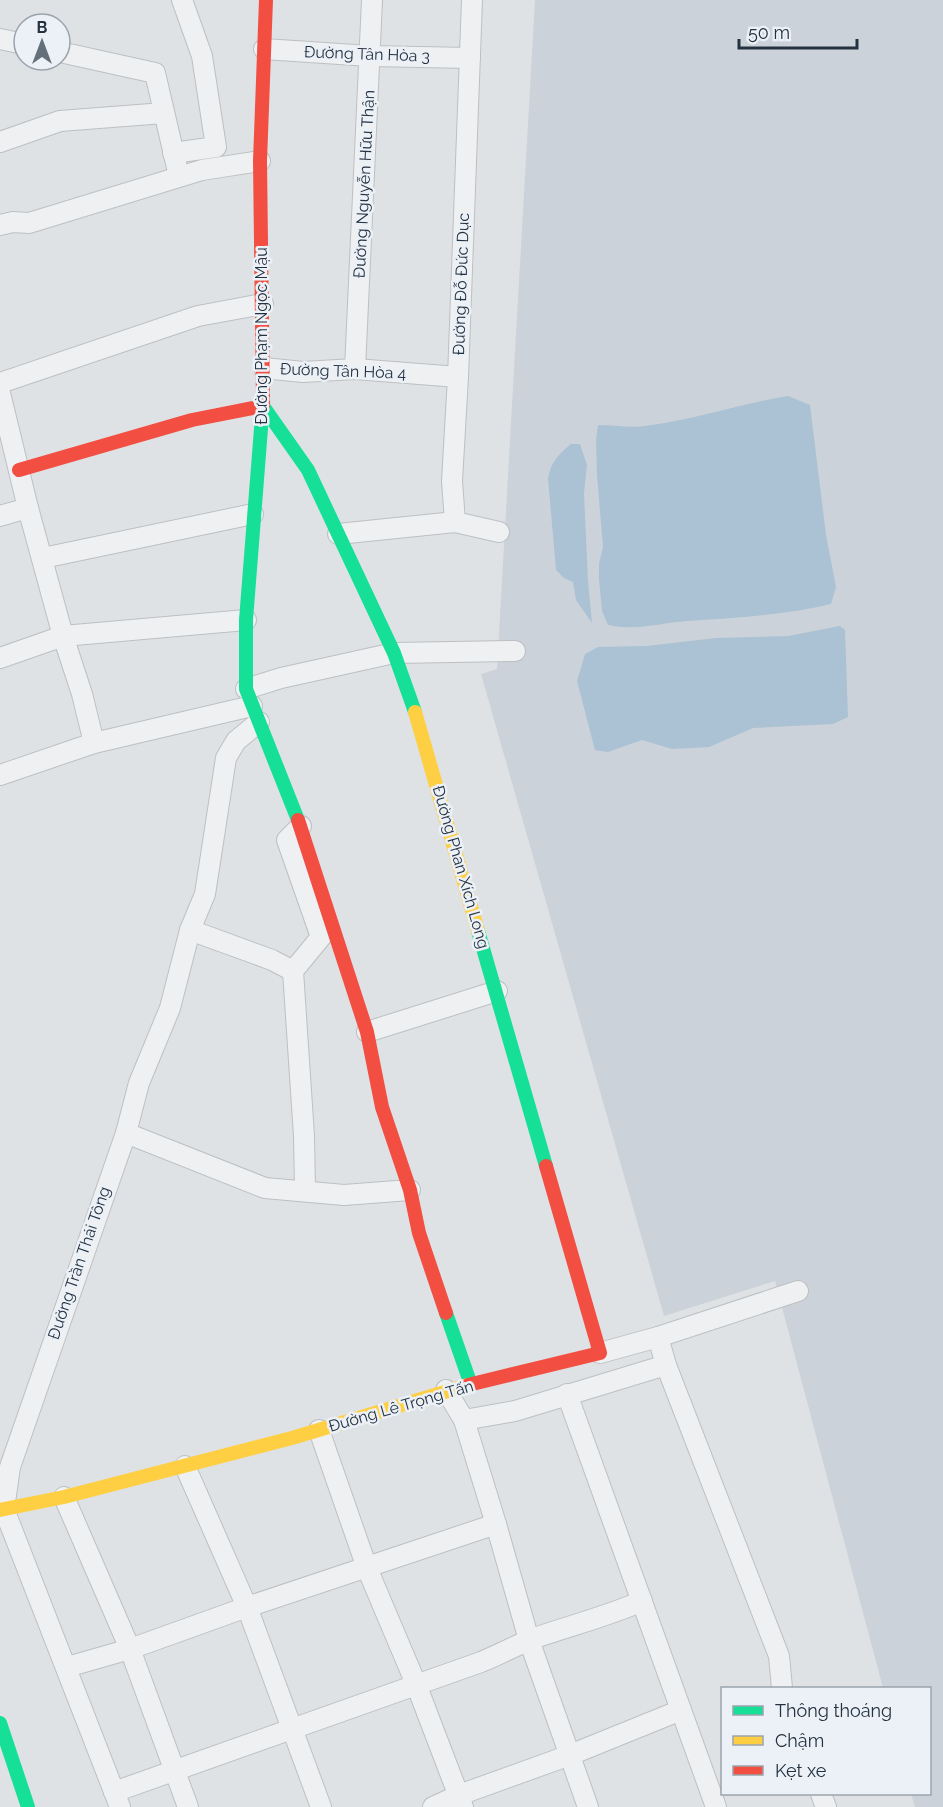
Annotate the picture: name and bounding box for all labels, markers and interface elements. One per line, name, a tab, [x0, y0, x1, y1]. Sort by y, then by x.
north arrow	[12, 12, 72, 72]
scale bar	[739, 12, 858, 50]
text: B	[37, 18, 48, 37]
text: 50 m	[748, 22, 790, 43]
street label: Đường Tân Hòa 3	[304, 42, 430, 66]
street label: Đường Nguyễn Hữu Thận	[350, 89, 378, 279]
street label: Đường Đỗ Đức Dục	[449, 212, 473, 356]
street label: Đường Phạm Ngọc Mậu	[252, 247, 271, 425]
street label: Đường Tân Hòa 4	[280, 359, 407, 383]
street label: Đường Phan Xích Long	[429, 783, 493, 951]
street label: Đường Trần Thái Tông	[44, 1184, 114, 1342]
street label: Đường Lê Trọng Tấn	[326, 1376, 476, 1436]
legend	[721, 1687, 931, 1795]
text: Thông thoáng	[775, 1700, 892, 1721]
text: Chậm	[775, 1730, 824, 1751]
text: Kẹt xe	[775, 1760, 827, 1781]

